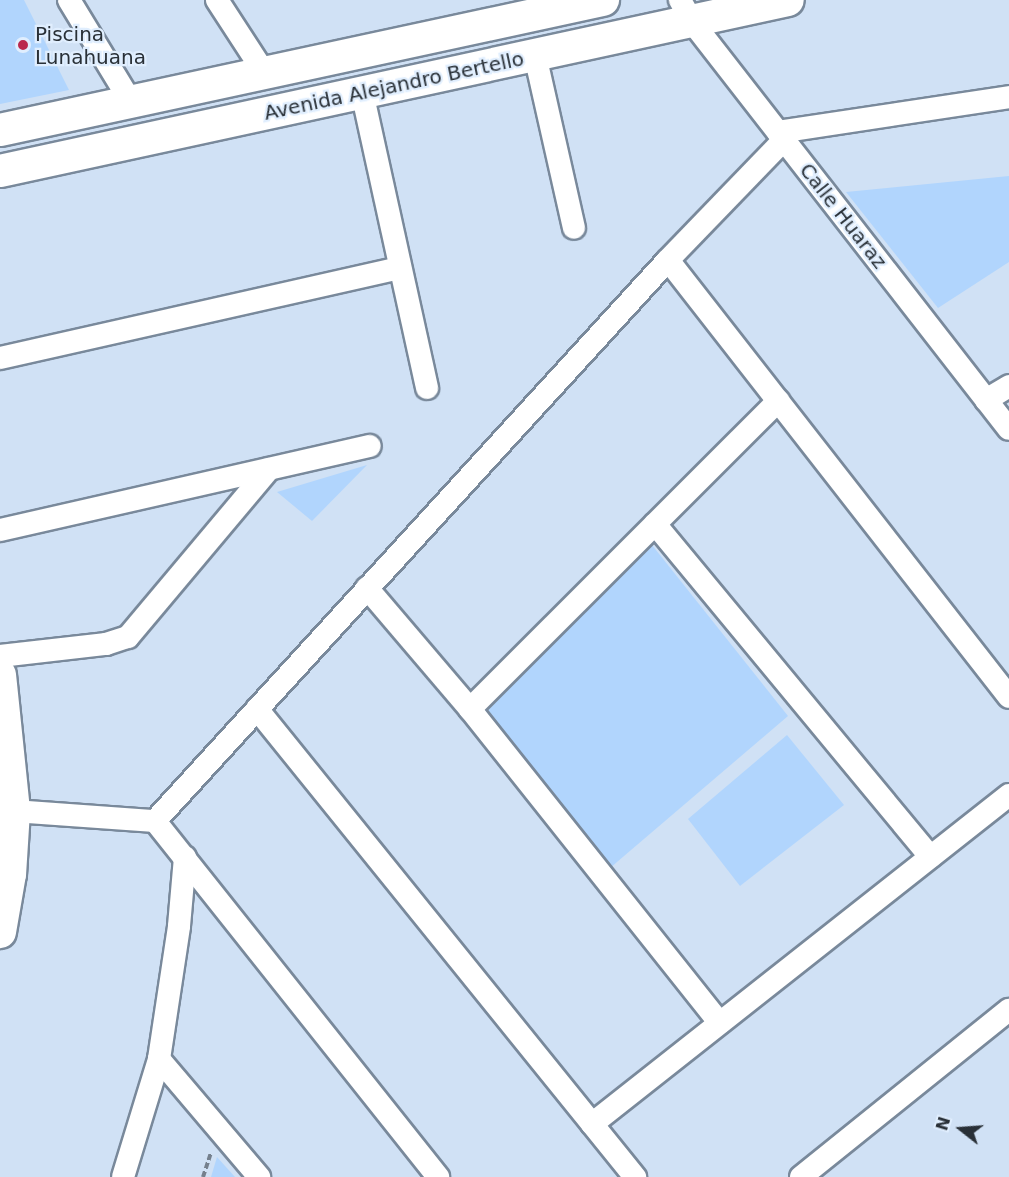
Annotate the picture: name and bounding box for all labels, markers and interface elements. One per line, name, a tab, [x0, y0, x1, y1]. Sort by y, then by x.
place label: Piscina Lunahuana	[35, 22, 146, 69]
marker: Piscina Lunahuana	[16, 38, 30, 52]
street label: Avenida Alejandro Bertello	[262, 47, 526, 125]
street label: Calle Huaraz	[794, 159, 892, 273]
north arrow	[931, 1099, 991, 1159]
text: N	[932, 1114, 954, 1133]

